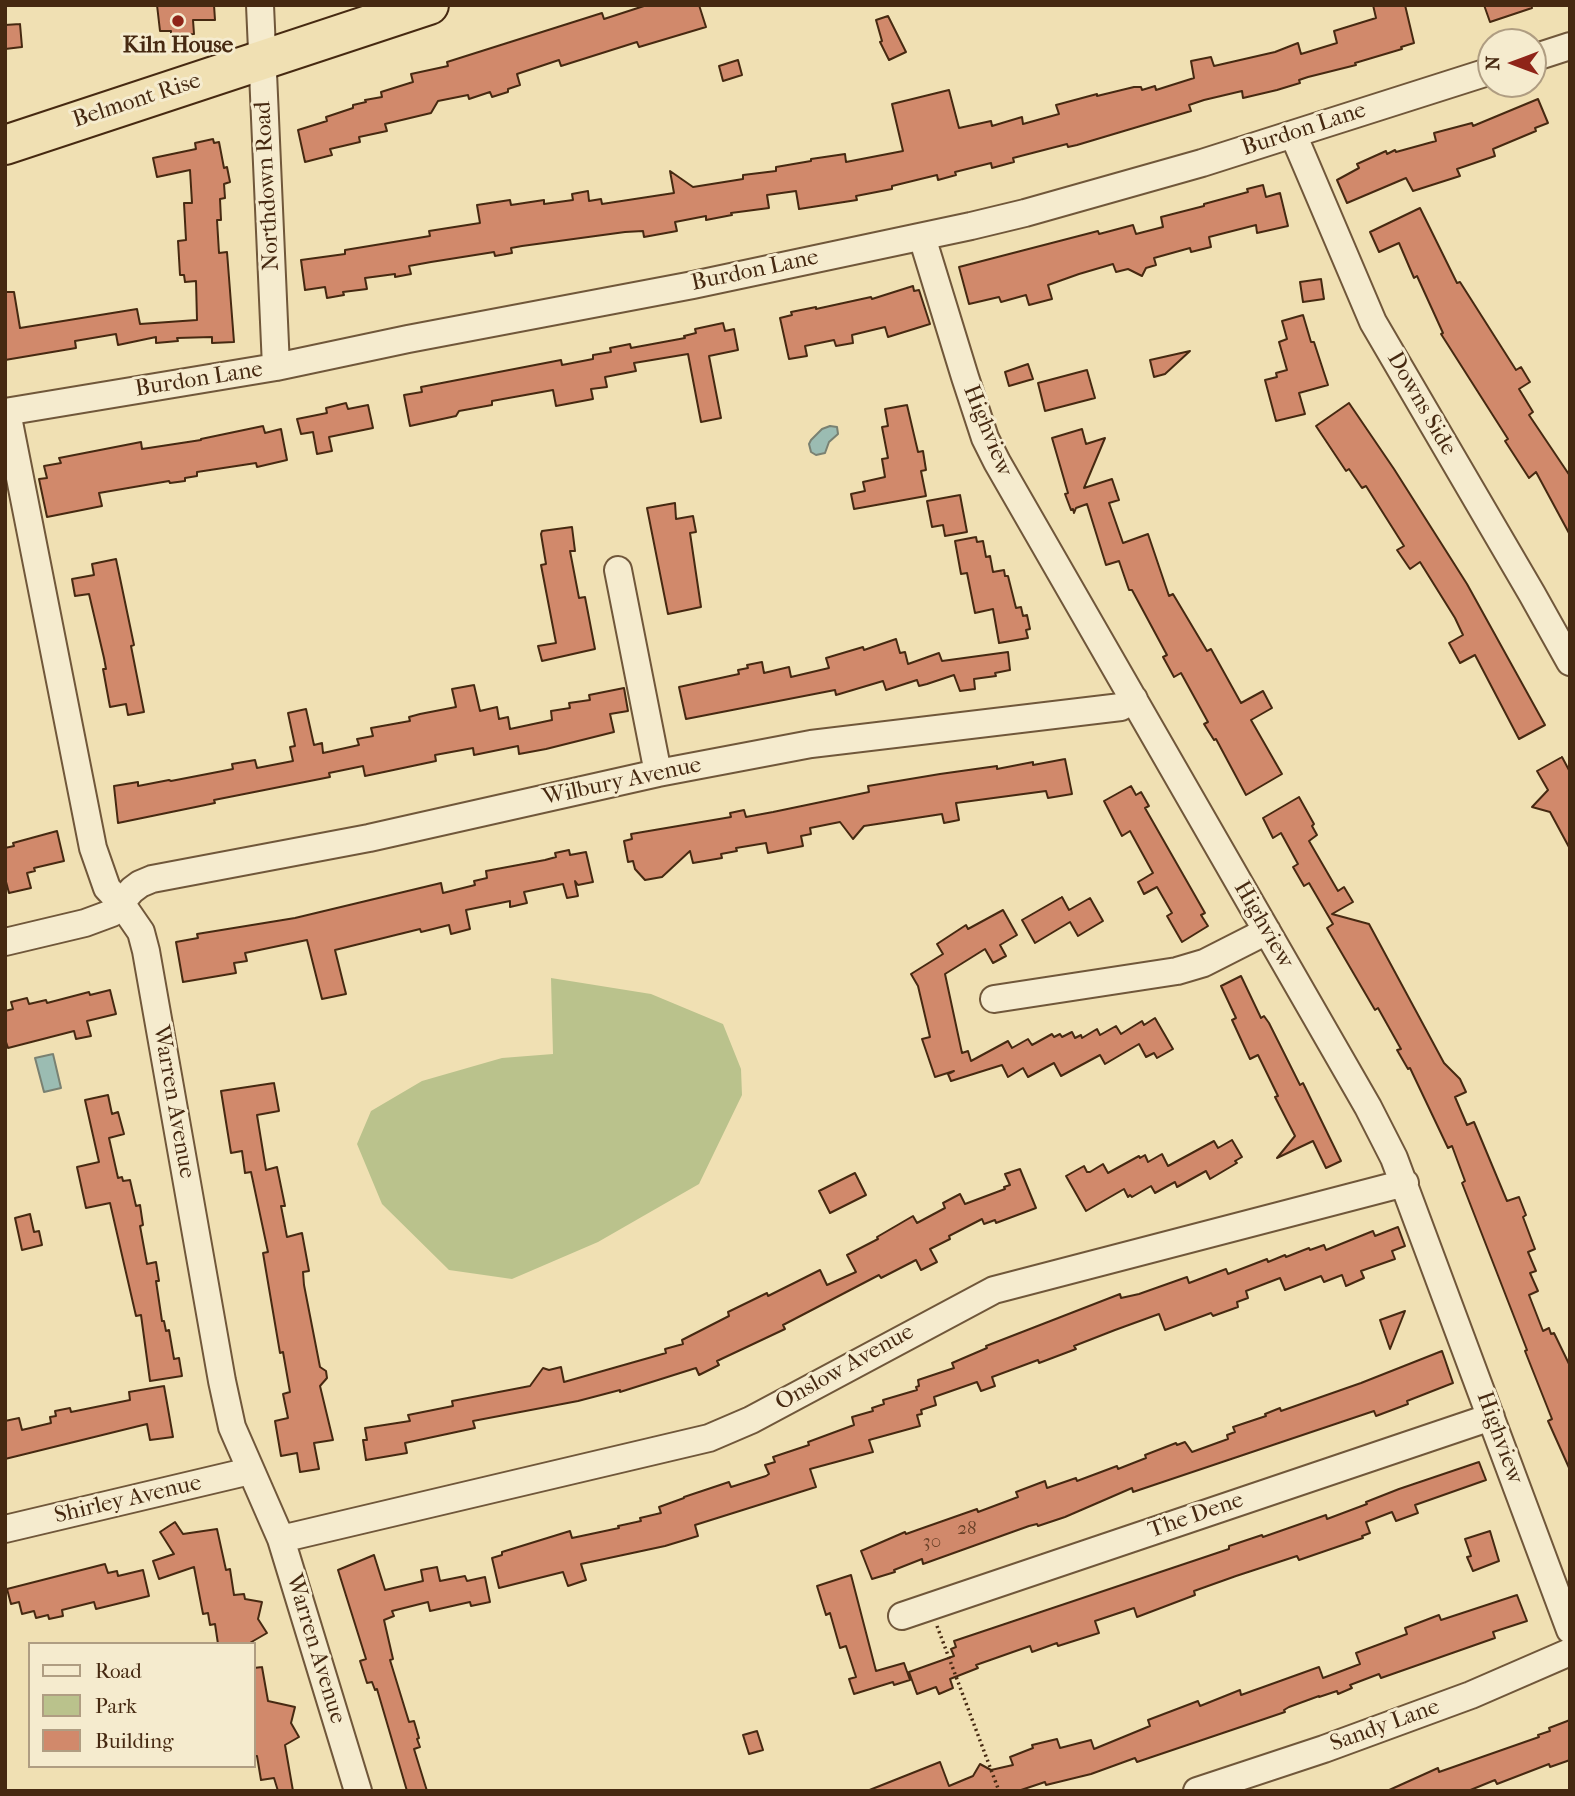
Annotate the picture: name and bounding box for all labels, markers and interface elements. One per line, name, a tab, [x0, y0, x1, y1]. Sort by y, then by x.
marker: Kiln House	[170, 13, 186, 29]
north arrow	[1477, 28, 1547, 98]
place label: Kiln House	[123, 32, 233, 60]
text: N	[1482, 56, 1504, 70]
street label: Belmont Rise	[70, 67, 204, 135]
street label: Burdon Lane	[1238, 97, 1370, 163]
street label: Northdown Road	[250, 100, 286, 272]
street label: Burdon Lane	[689, 244, 821, 298]
street label: Downs Side	[1380, 347, 1462, 461]
street label: Burdon Lane	[133, 356, 265, 404]
street label: Highview	[956, 381, 1018, 481]
street label: Wilbury Avenue	[540, 752, 704, 812]
street label: Highview	[1227, 876, 1299, 974]
street label: Warren Avenue	[146, 1023, 200, 1181]
street label: Onslow Avenue	[771, 1319, 919, 1417]
street label: Highview	[1470, 1388, 1528, 1488]
street label: Shirley Avenue	[52, 1470, 204, 1530]
street label: The Dene	[1145, 1487, 1247, 1545]
house number: 28	[957, 1518, 977, 1540]
house number: 30	[923, 1531, 941, 1553]
street label: Warren Avenue	[279, 1571, 351, 1727]
legend	[28, 1642, 256, 1768]
text: Road	[95, 1659, 142, 1683]
street label: Sandy Lane	[1327, 1693, 1443, 1759]
text: Park	[95, 1694, 137, 1718]
text: Building	[95, 1729, 173, 1753]

